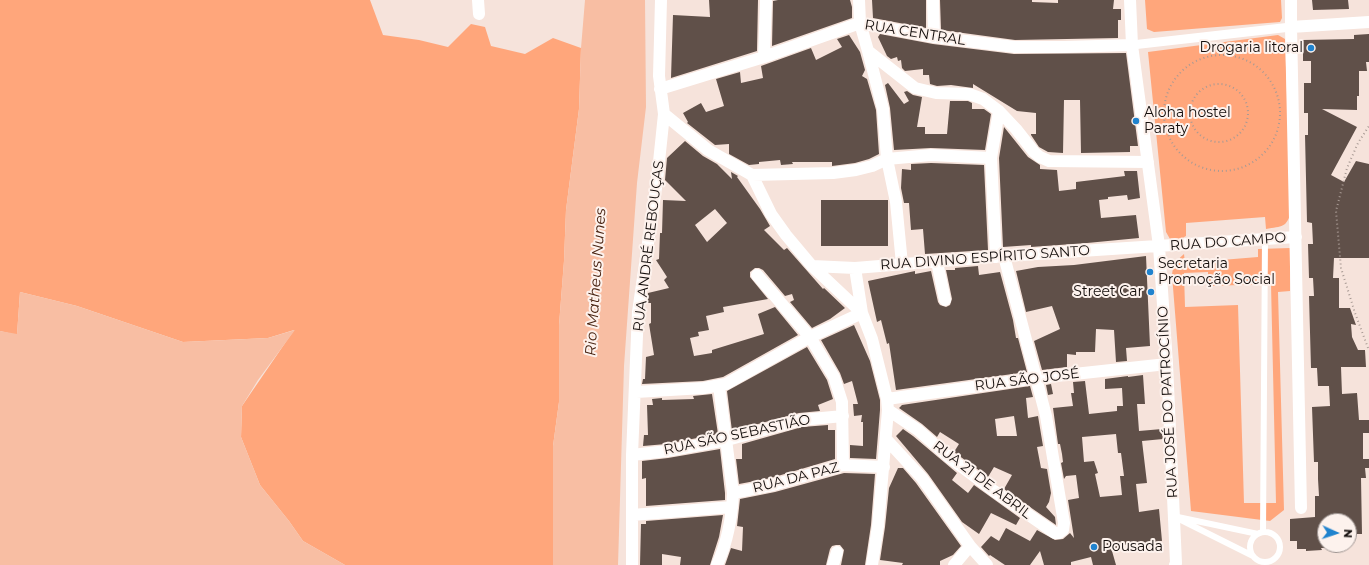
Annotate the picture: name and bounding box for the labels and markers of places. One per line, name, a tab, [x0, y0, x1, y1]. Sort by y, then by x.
place label: Drogaria litoral	[1199, 40, 1303, 56]
marker: Drogaria litoral	[1306, 43, 1316, 53]
place label: Aloha hostel Paraty	[1144, 105, 1231, 138]
marker: Aloha hostel Paraty	[1131, 116, 1141, 126]
place label: Secretaria Promoção Social	[1158, 256, 1275, 288]
marker: Secretaria Promoção Social	[1145, 267, 1155, 277]
place label: Street Car	[1073, 284, 1143, 300]
marker: Street Car	[1146, 287, 1156, 297]
place label: Pousada	[1102, 539, 1163, 555]
marker: Pousada	[1089, 542, 1099, 552]

